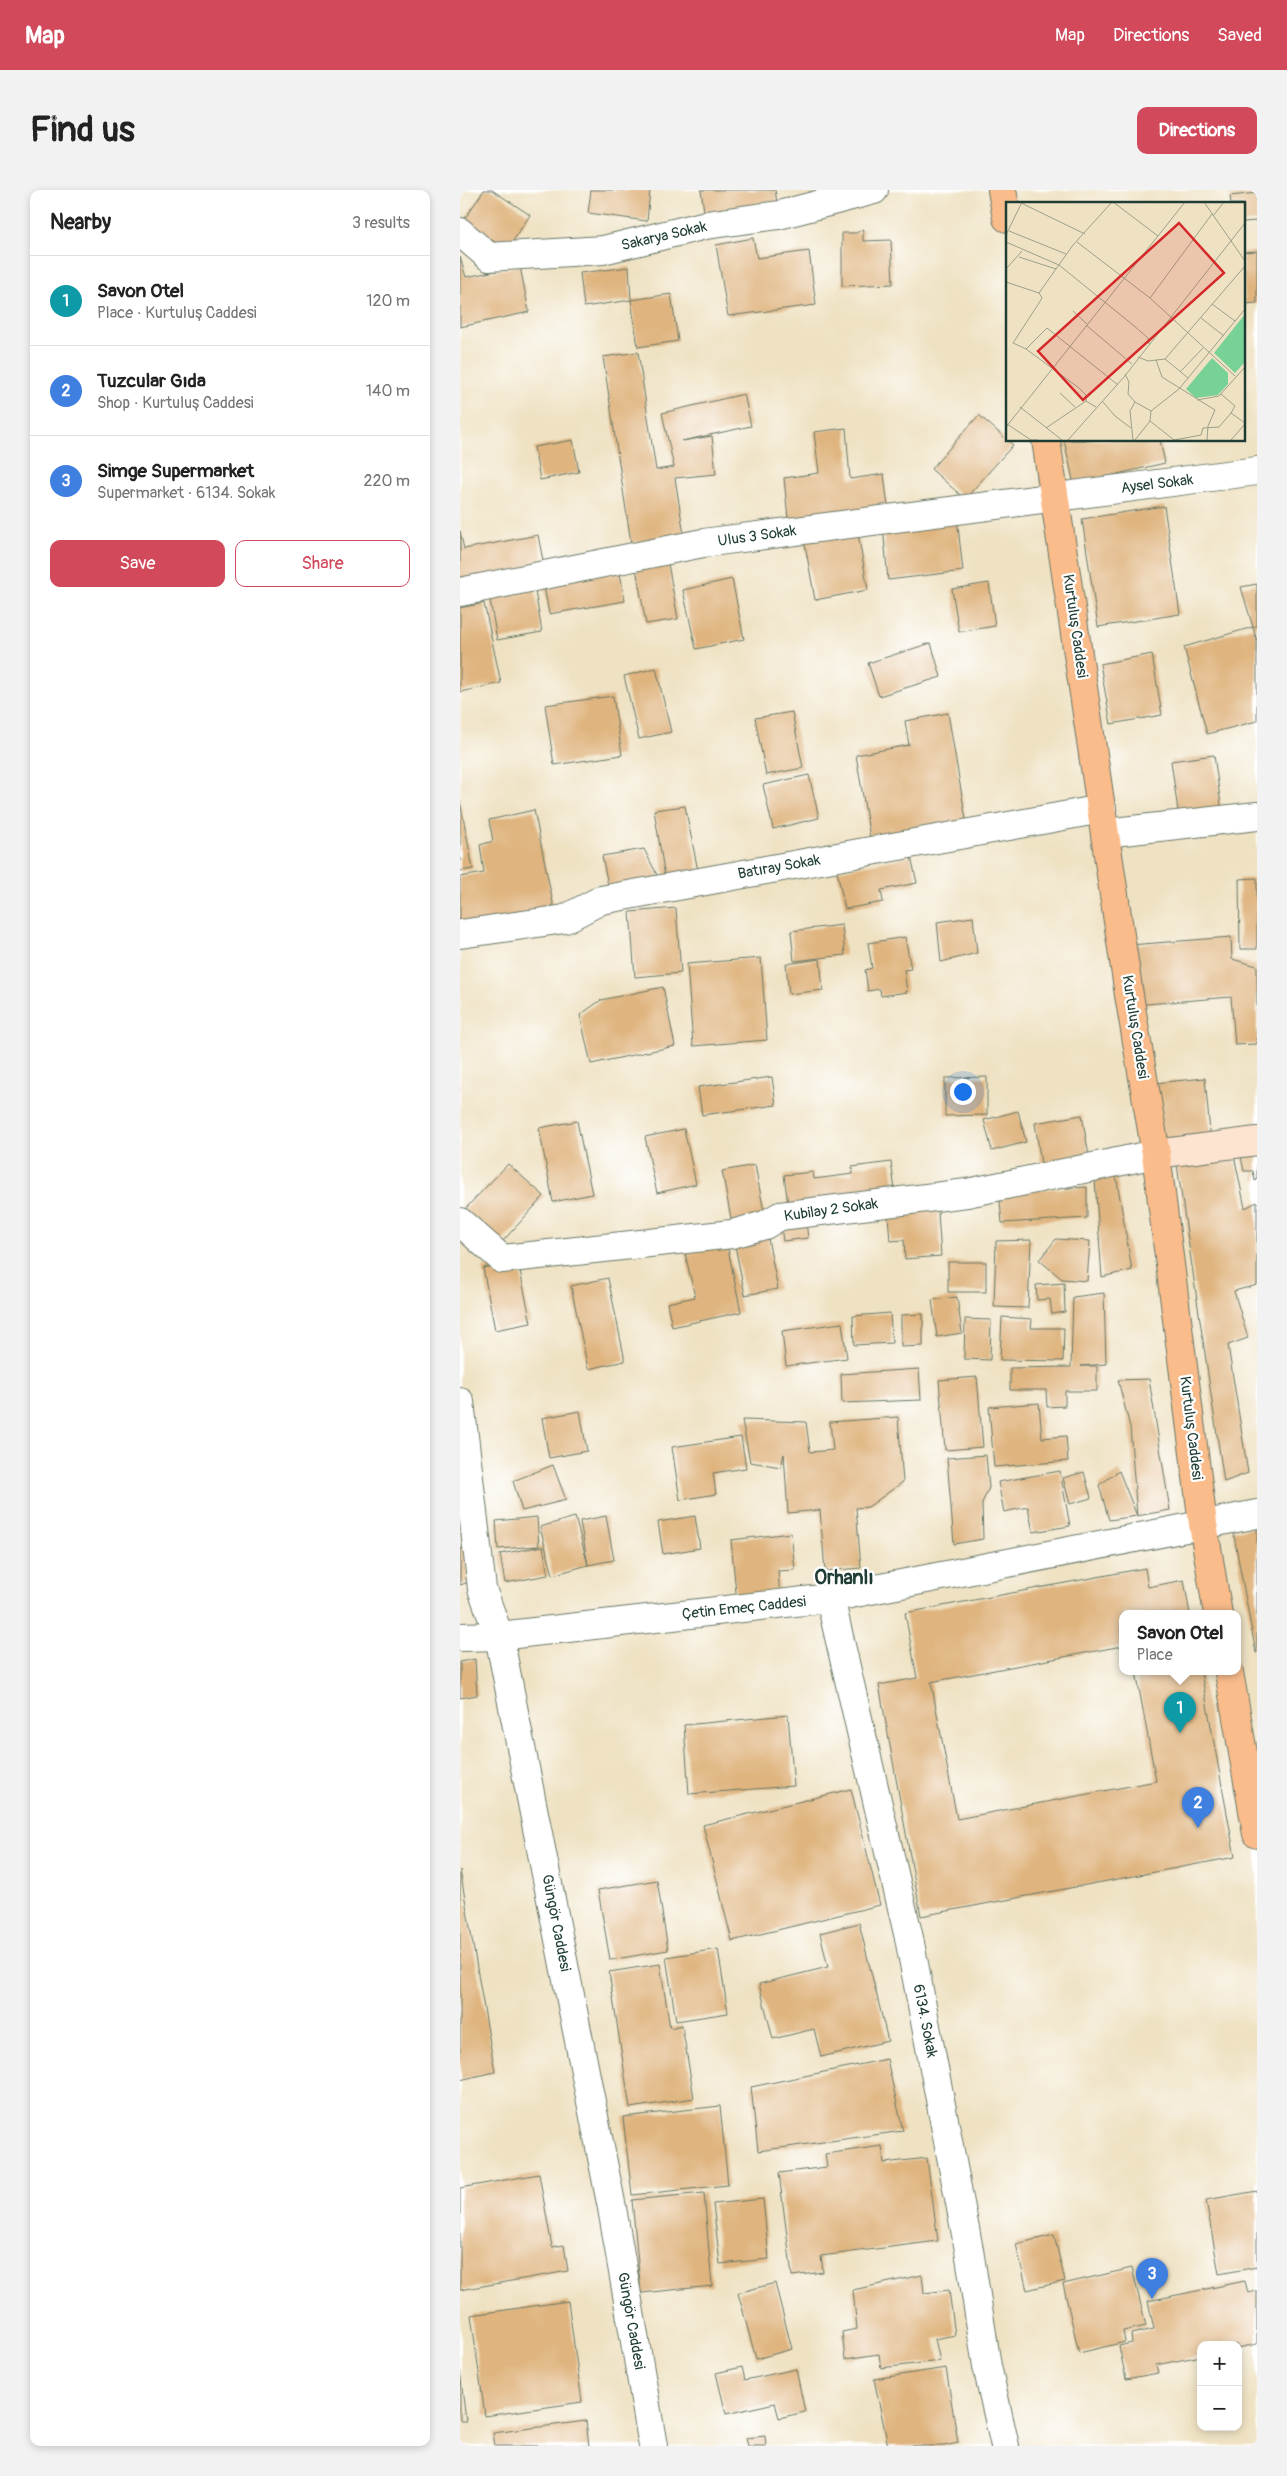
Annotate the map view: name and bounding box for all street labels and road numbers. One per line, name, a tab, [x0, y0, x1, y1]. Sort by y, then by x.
street label: Sakarya Sokak	[619, 217, 709, 255]
street label: Aysel Sokak	[1120, 470, 1195, 498]
street label: Ulus 3 Sokak	[717, 521, 798, 551]
street label: Kurtuluş Caddesi	[1058, 573, 1092, 679]
street label: Batıray Sokak	[736, 850, 822, 884]
street label: Kurtuluş Caddesi	[1117, 974, 1153, 1080]
street label: Kubilay 2 Sokak	[783, 1194, 880, 1226]
street label: Kurtuluş Caddesi	[1175, 1375, 1207, 1481]
street label: Çetin Emeç Caddesi	[681, 1592, 807, 1624]
street label: Güngör Caddesi	[537, 1873, 575, 1973]
street label: 6134. Sokak	[909, 1983, 942, 2060]
street label: Güngör Caddesi	[613, 2271, 649, 2371]

